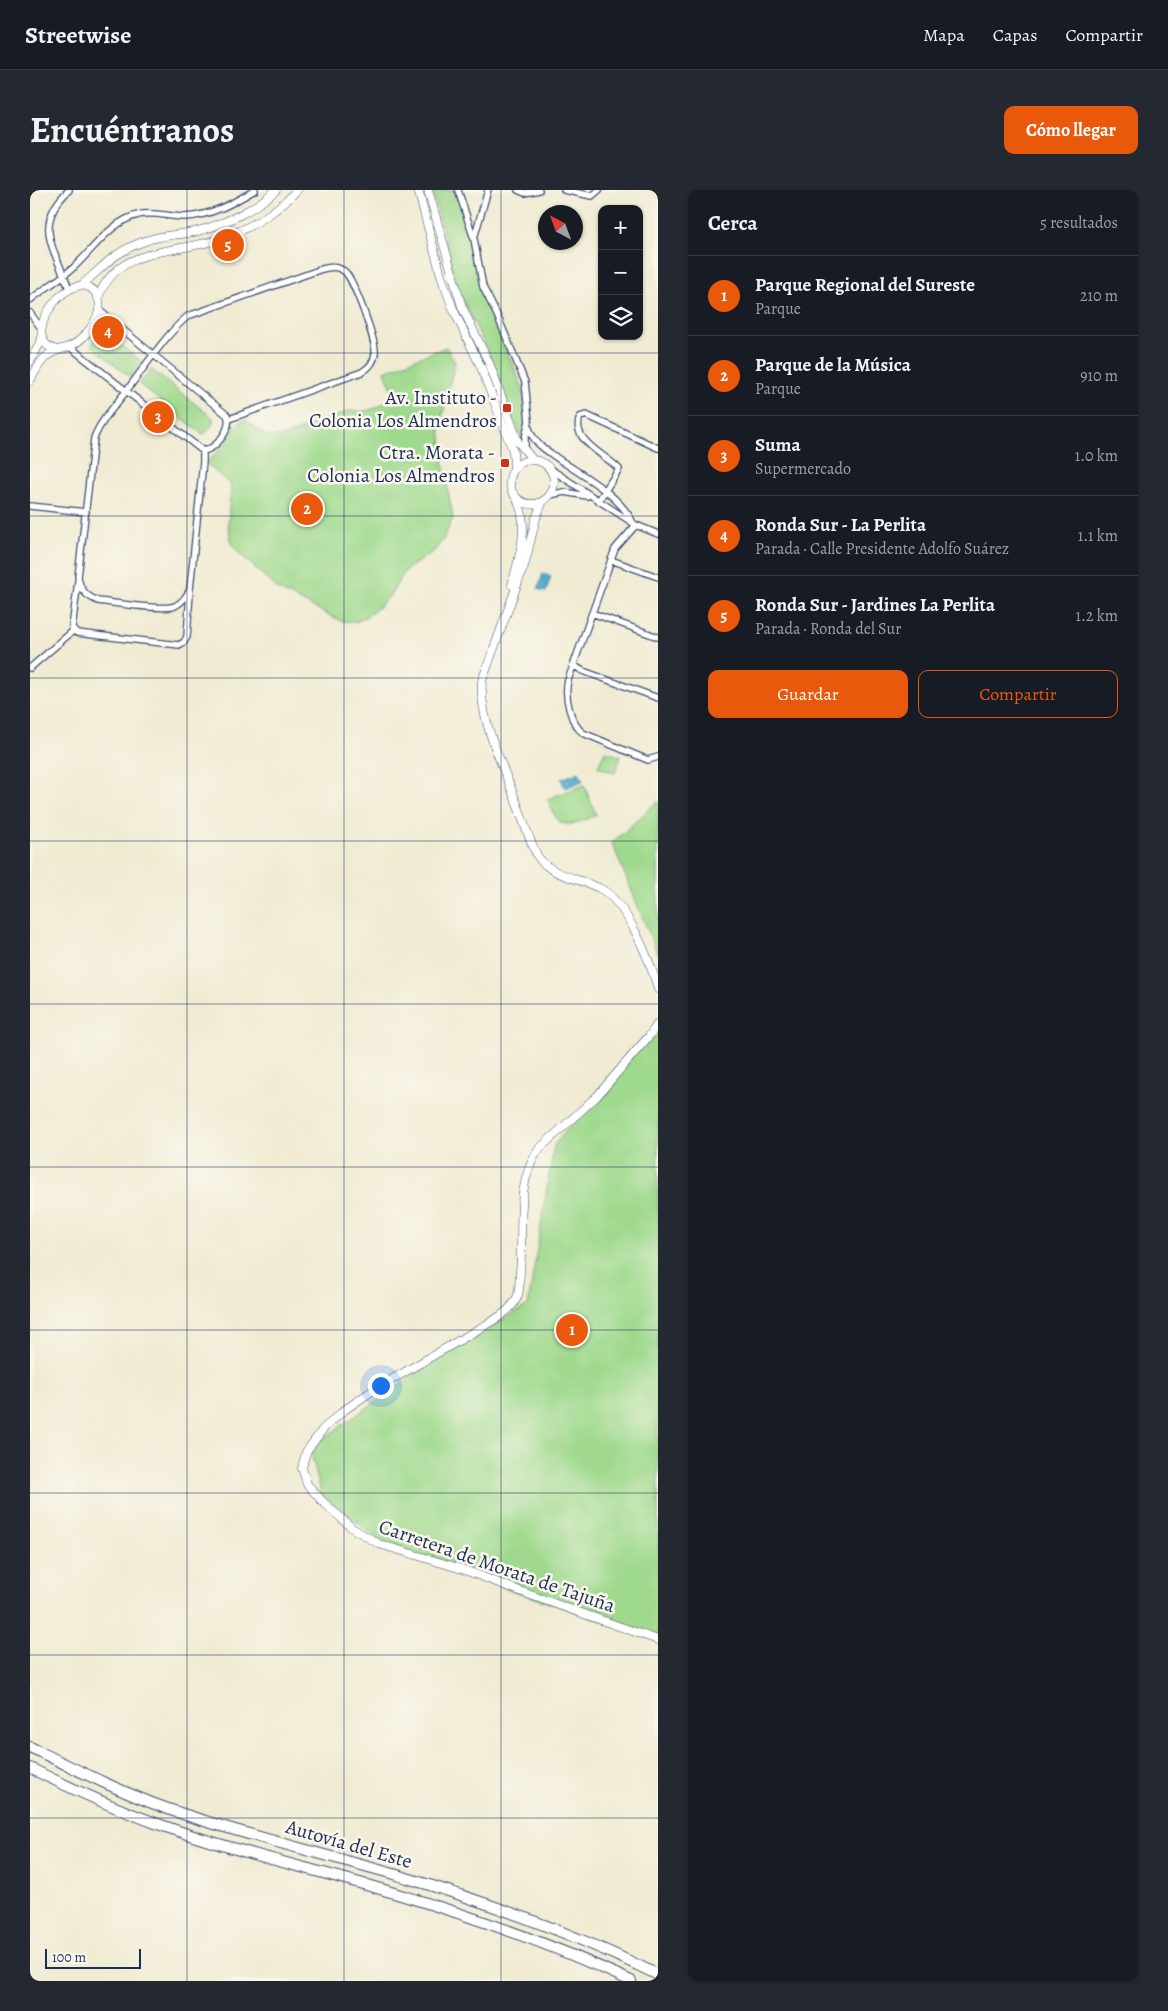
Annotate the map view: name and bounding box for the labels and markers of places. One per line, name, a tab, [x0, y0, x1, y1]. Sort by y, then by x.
pin: 5	[212, 226, 244, 264]
pin: 4	[92, 313, 124, 351]
place label: Av. Instituto - Colonia Los Almendros	[309, 384, 497, 434]
pin: 3	[142, 398, 174, 436]
marker: Av. Instituto - Colonia Los Almendros	[501, 402, 513, 414]
place label: Ctra. Morata - Colonia Los Almendros	[307, 439, 495, 489]
marker: Ctra. Morata - Colonia Los Almendros	[499, 457, 511, 469]
pin: 2	[291, 490, 323, 528]
pin: 1	[556, 1311, 588, 1349]

